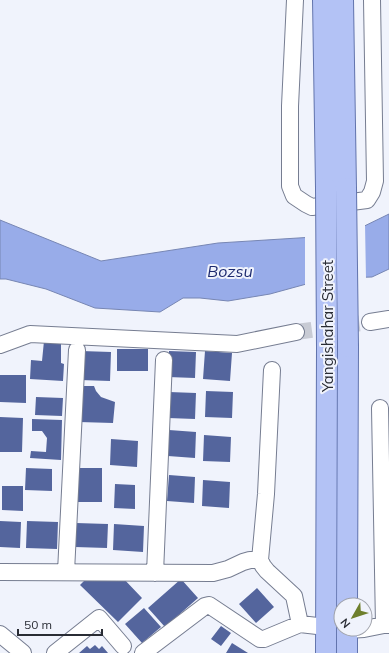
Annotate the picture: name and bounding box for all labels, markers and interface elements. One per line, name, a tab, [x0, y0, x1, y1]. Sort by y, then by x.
street label: Yangishahar Street	[318, 260, 337, 393]
water label: Bozsu	[207, 261, 253, 281]
north arrow	[333, 597, 373, 637]
scale bar	[18, 611, 102, 637]
text: N	[337, 616, 353, 631]
text: 50 m	[24, 617, 52, 632]

